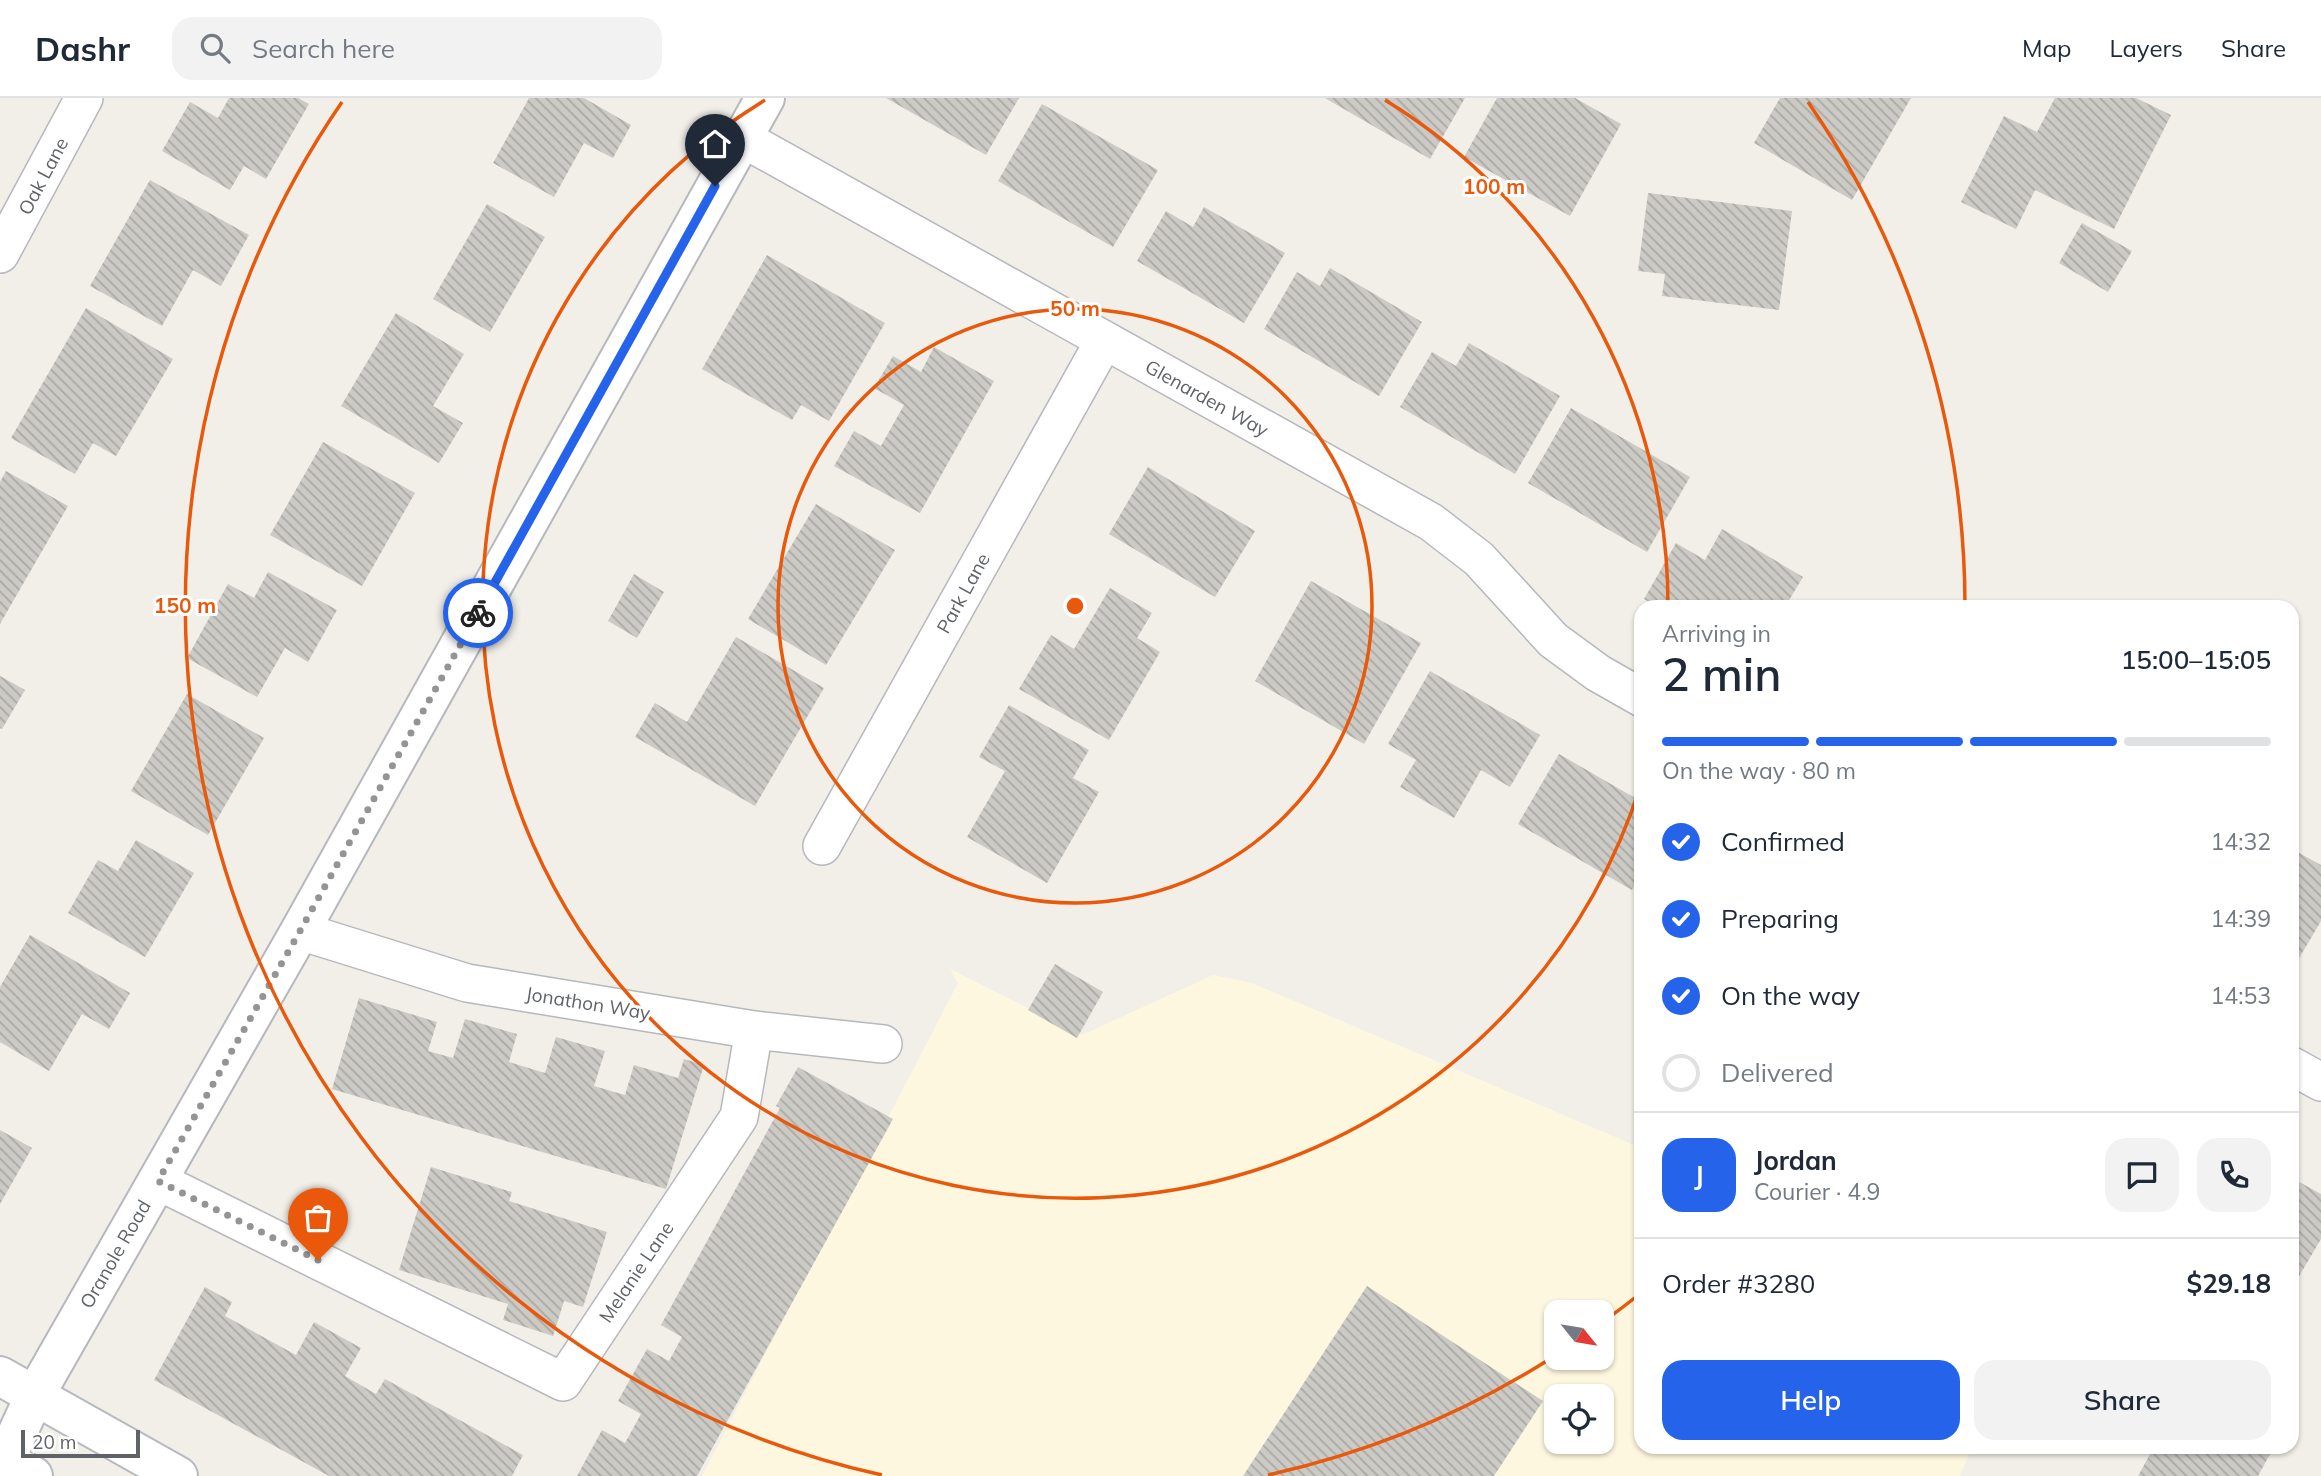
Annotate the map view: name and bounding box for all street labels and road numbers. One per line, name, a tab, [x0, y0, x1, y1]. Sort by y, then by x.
street label: Oak Lane	[13, 133, 73, 219]
street label: Glenarden Way	[1141, 354, 1273, 442]
street label: Park Lane	[931, 549, 995, 637]
street label: Jonathon Way	[524, 981, 652, 1025]
street label: Oranole Road	[74, 1195, 156, 1313]
street label: Melanie Lane	[593, 1217, 679, 1327]

